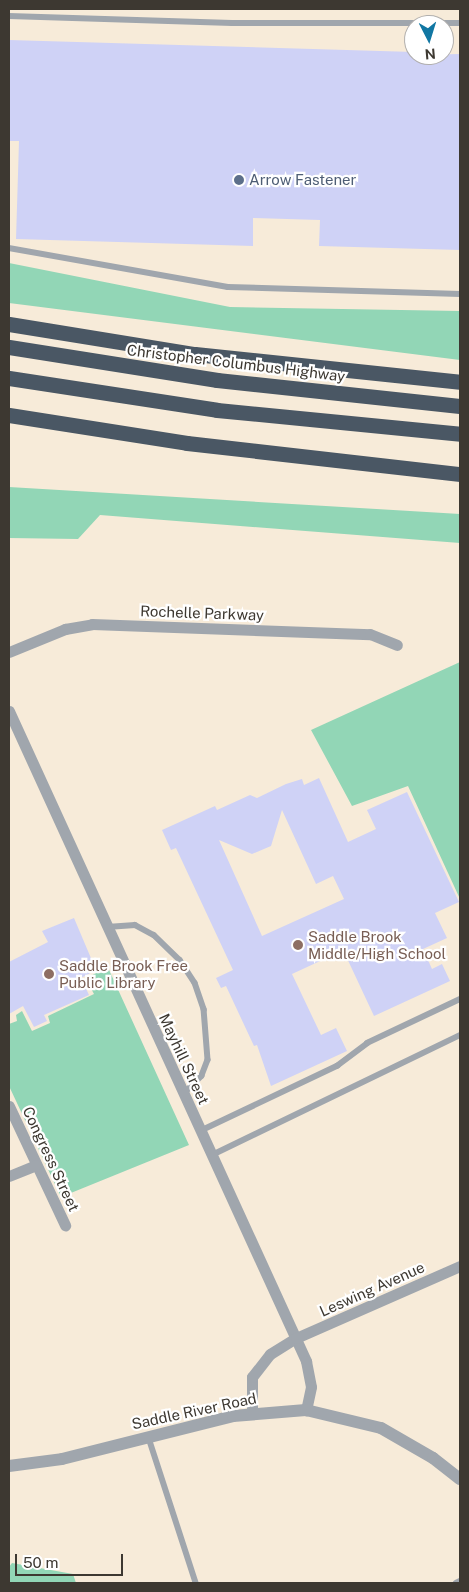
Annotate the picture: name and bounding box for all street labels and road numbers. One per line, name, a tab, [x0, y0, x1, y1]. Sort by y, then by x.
street label: Christopher Columbus Highway	[126, 341, 346, 385]
street label: Rochelle Parkway	[140, 602, 264, 624]
street label: Mayhill Street	[155, 1011, 213, 1107]
street label: Congress Street	[19, 1104, 83, 1214]
street label: Leswing Avenue	[317, 1258, 427, 1320]
street label: Saddle River Road	[130, 1389, 258, 1433]

